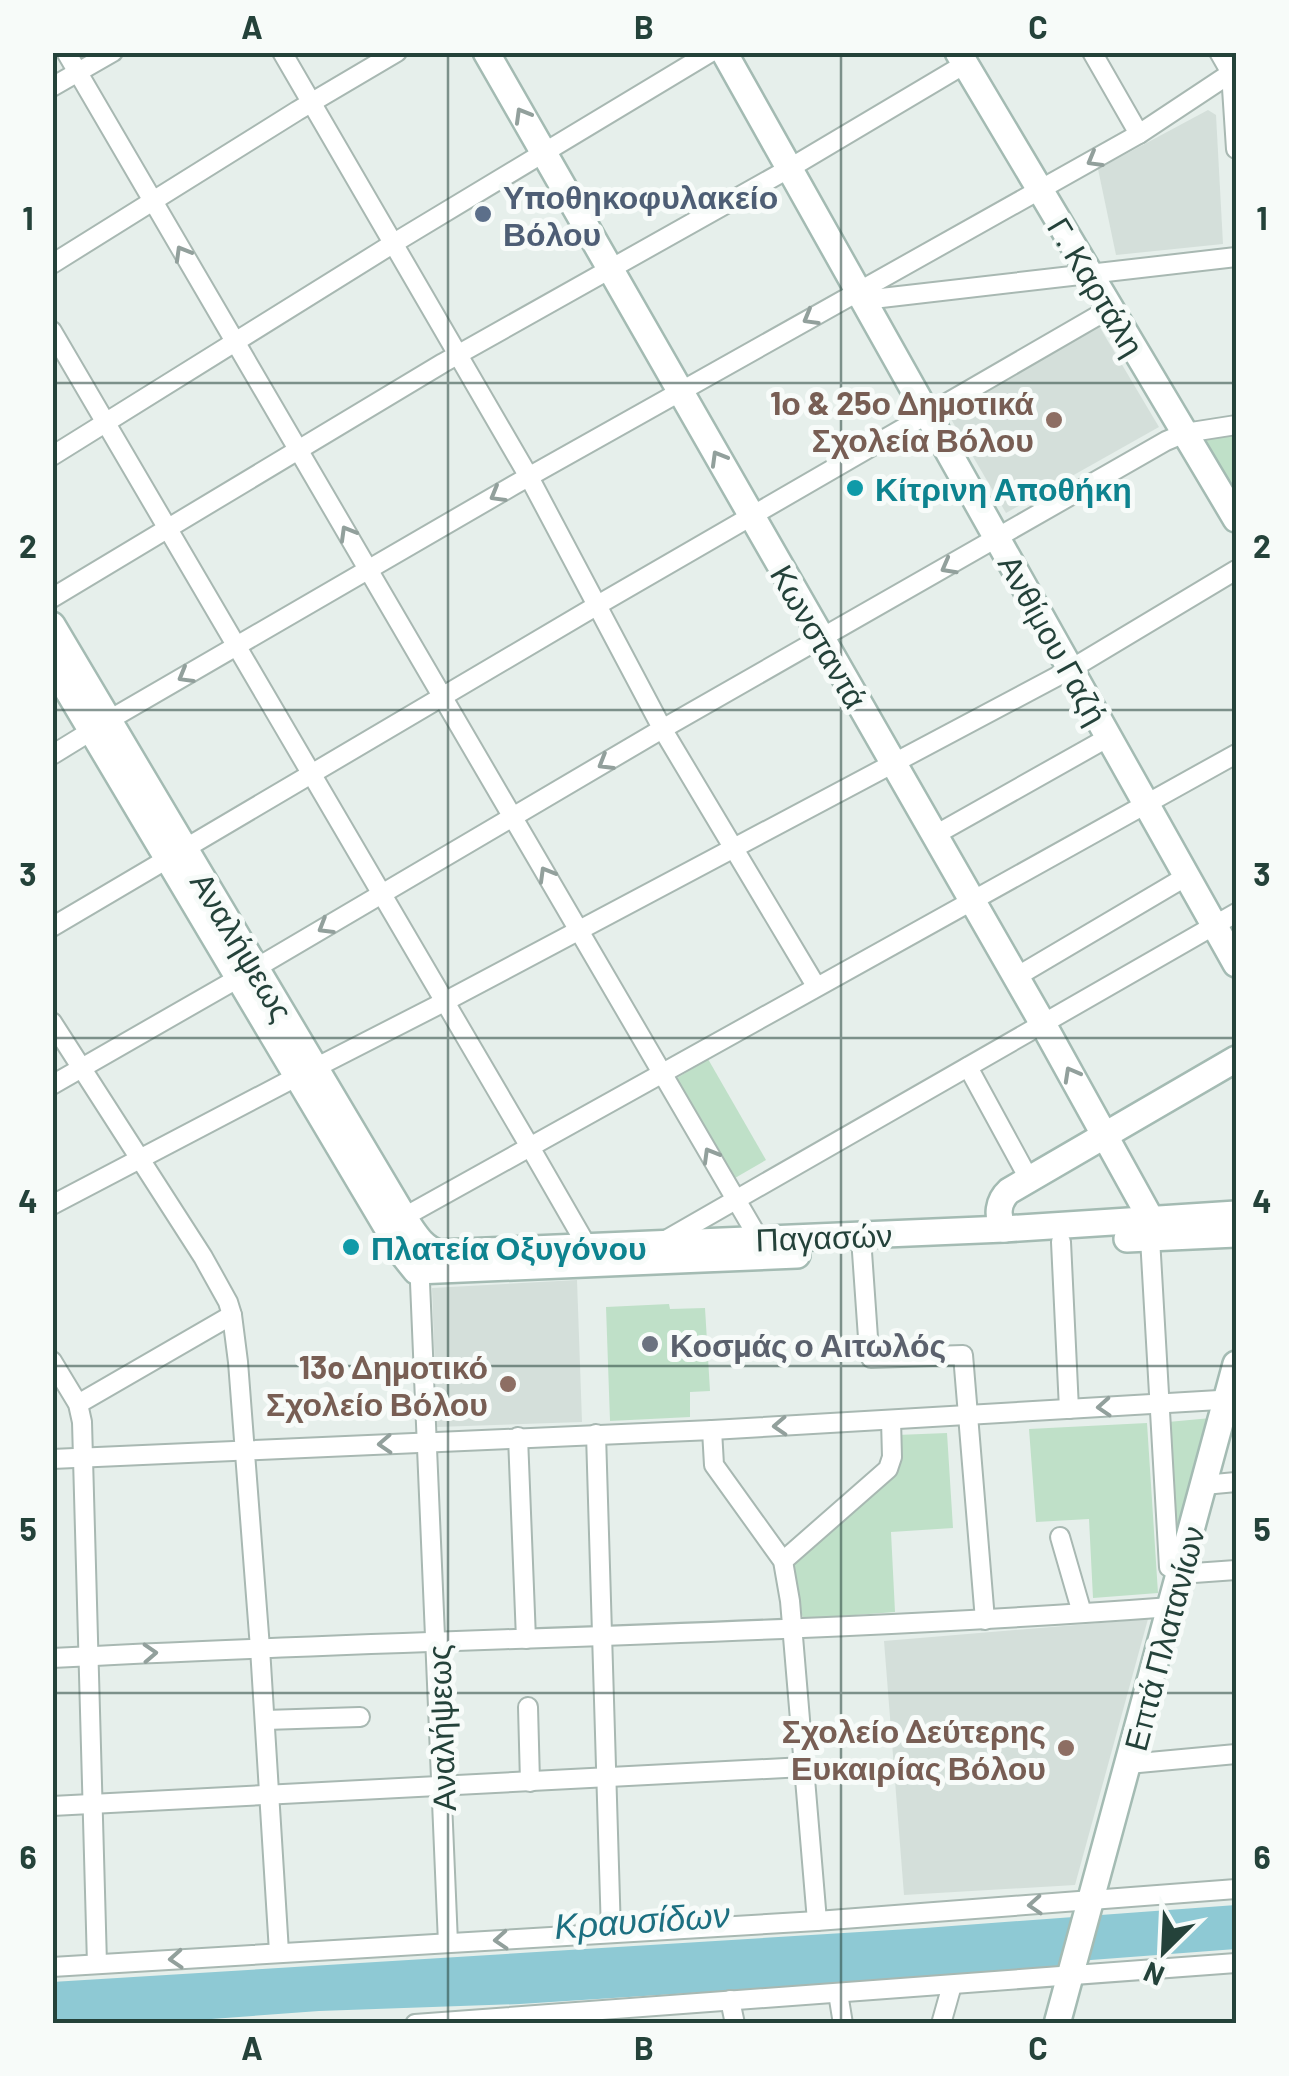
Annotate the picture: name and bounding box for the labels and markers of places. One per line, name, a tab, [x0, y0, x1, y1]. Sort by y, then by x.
place label: Υποθηκοφυλακείο Βόλου	[503, 177, 778, 252]
marker: Υποθηκοφυλακείο Βόλου	[472, 203, 494, 225]
place label: 1ο & 25ο Δημοτικά Σχολεία Βόλου	[770, 383, 1034, 459]
marker: 1ο & 25ο Δημοτικά Σχολεία Βόλου	[1043, 409, 1065, 431]
place label: Κίτρινη Αποθήκη	[875, 469, 1132, 508]
marker: Κίτρινη Αποθήκη	[844, 477, 866, 499]
place label: Πλατεία Οξυγόνου	[371, 1228, 647, 1267]
marker: Πλατεία Οξυγόνου	[340, 1236, 362, 1258]
place label: Κοσμάς ο Αιτωλός	[670, 1325, 946, 1364]
marker: Κοσμάς ο Αιτωλός	[639, 1333, 661, 1355]
place label: 13o Δημοτικό Σχολείο Βόλου	[266, 1347, 488, 1423]
marker: 13o Δημοτικό Σχολείο Βόλου	[497, 1373, 519, 1395]
place label: Σχολείο Δεύτερης Ευκαιρίας Βόλου	[782, 1711, 1046, 1787]
marker: Σχολείο Δεύτερης Ευκαιρίας Βόλου	[1055, 1737, 1077, 1759]

